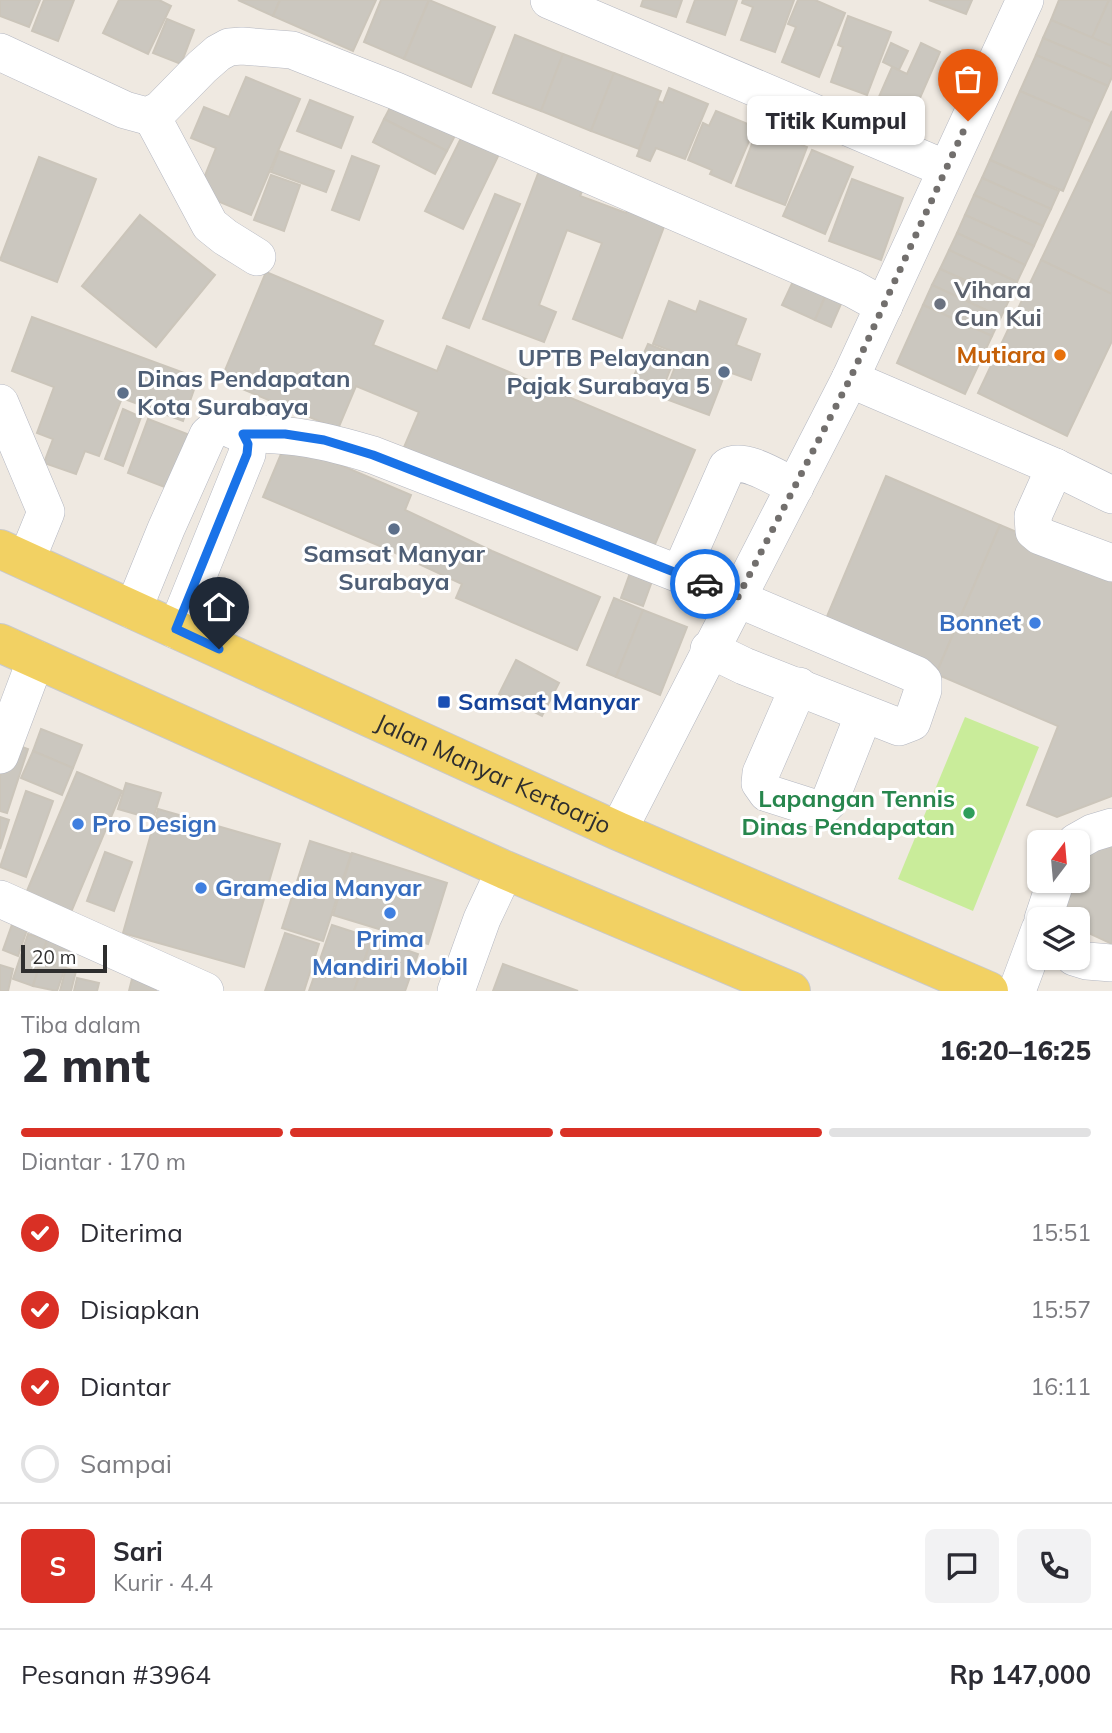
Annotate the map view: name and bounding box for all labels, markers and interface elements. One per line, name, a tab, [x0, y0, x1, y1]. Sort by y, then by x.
pin	[938, 49, 998, 121]
icon: bag	[949, 60, 987, 98]
callout: Titik Kumpul	[748, 96, 926, 146]
text: Titik Kumpul	[765, 106, 907, 135]
place label: Vihara Cun Kui	[953, 274, 1042, 332]
marker: Vihara Cun Kui	[932, 296, 948, 312]
place label: Mutiara	[956, 339, 1046, 369]
place label: UPTB Pelayanan Pajak Surabaya 5	[506, 342, 710, 400]
marker: Mutiara	[1052, 347, 1068, 363]
place label: Dinas Pendapatan Kota Surabaya	[137, 363, 350, 421]
marker: UPTB Pelayanan Pajak Surabaya 5	[716, 364, 732, 380]
marker: Dinas Pendapatan Kota Surabaya	[115, 385, 131, 401]
marker: Samsat Manyar Surabaya	[386, 521, 402, 537]
place label: Samsat Manyar Surabaya	[303, 538, 485, 596]
courier	[670, 549, 740, 619]
icon: car	[686, 565, 724, 603]
pin	[189, 577, 249, 649]
icon: home	[200, 588, 238, 626]
place label: Bonnet	[939, 607, 1021, 637]
marker: Bonnet	[1027, 615, 1043, 631]
place label: Samsat Manyar	[458, 686, 640, 716]
marker: Samsat Manyar	[436, 694, 452, 710]
street label: Jalan Manyar Kertoarjo	[371, 706, 616, 840]
place label: Lapangan Tennis Dinas Pendapatan	[742, 783, 955, 841]
marker: Lapangan Tennis Dinas Pendapatan	[961, 805, 977, 821]
place label: Pro Design	[92, 808, 217, 838]
marker: Pro Design	[70, 816, 86, 832]
north arrow	[1027, 830, 1090, 892]
map controls	[1027, 830, 1090, 970]
place label: Gramedia Manyar	[215, 872, 422, 902]
marker: Gramedia Manyar	[193, 880, 209, 896]
marker: Prima Mandiri Mobil	[382, 905, 398, 921]
button: layers	[1027, 907, 1090, 970]
place label: Prima Mandiri Mobil	[312, 923, 468, 981]
scale bar	[21, 942, 107, 974]
text: 20 m	[32, 945, 76, 969]
text: Tiba dalam	[21, 1010, 141, 1039]
text: 16:20–16:25	[940, 1034, 1091, 1067]
text: 2 mnt	[21, 1036, 150, 1094]
text: Diantar · 170 m	[21, 1147, 186, 1176]
icon: check	[21, 1214, 59, 1252]
text: Diterima	[80, 1216, 183, 1249]
text: 15:51	[1031, 1218, 1091, 1247]
icon: check	[21, 1291, 59, 1329]
text: Disiapkan	[80, 1293, 200, 1326]
text: 15:57	[1031, 1295, 1091, 1324]
icon: check	[21, 1368, 59, 1406]
text: Diantar	[80, 1370, 171, 1403]
text: 16:11	[1031, 1372, 1091, 1401]
text: Sampai	[80, 1447, 172, 1480]
button: chat	[925, 1529, 999, 1603]
button: phone	[1017, 1529, 1091, 1603]
text: Sari	[113, 1535, 163, 1568]
text: S	[50, 1550, 66, 1583]
text: Kurir · 4.4	[113, 1568, 213, 1597]
text: Pesanan #3964	[21, 1658, 211, 1691]
text: Rp 147,000	[949, 1658, 1091, 1691]

